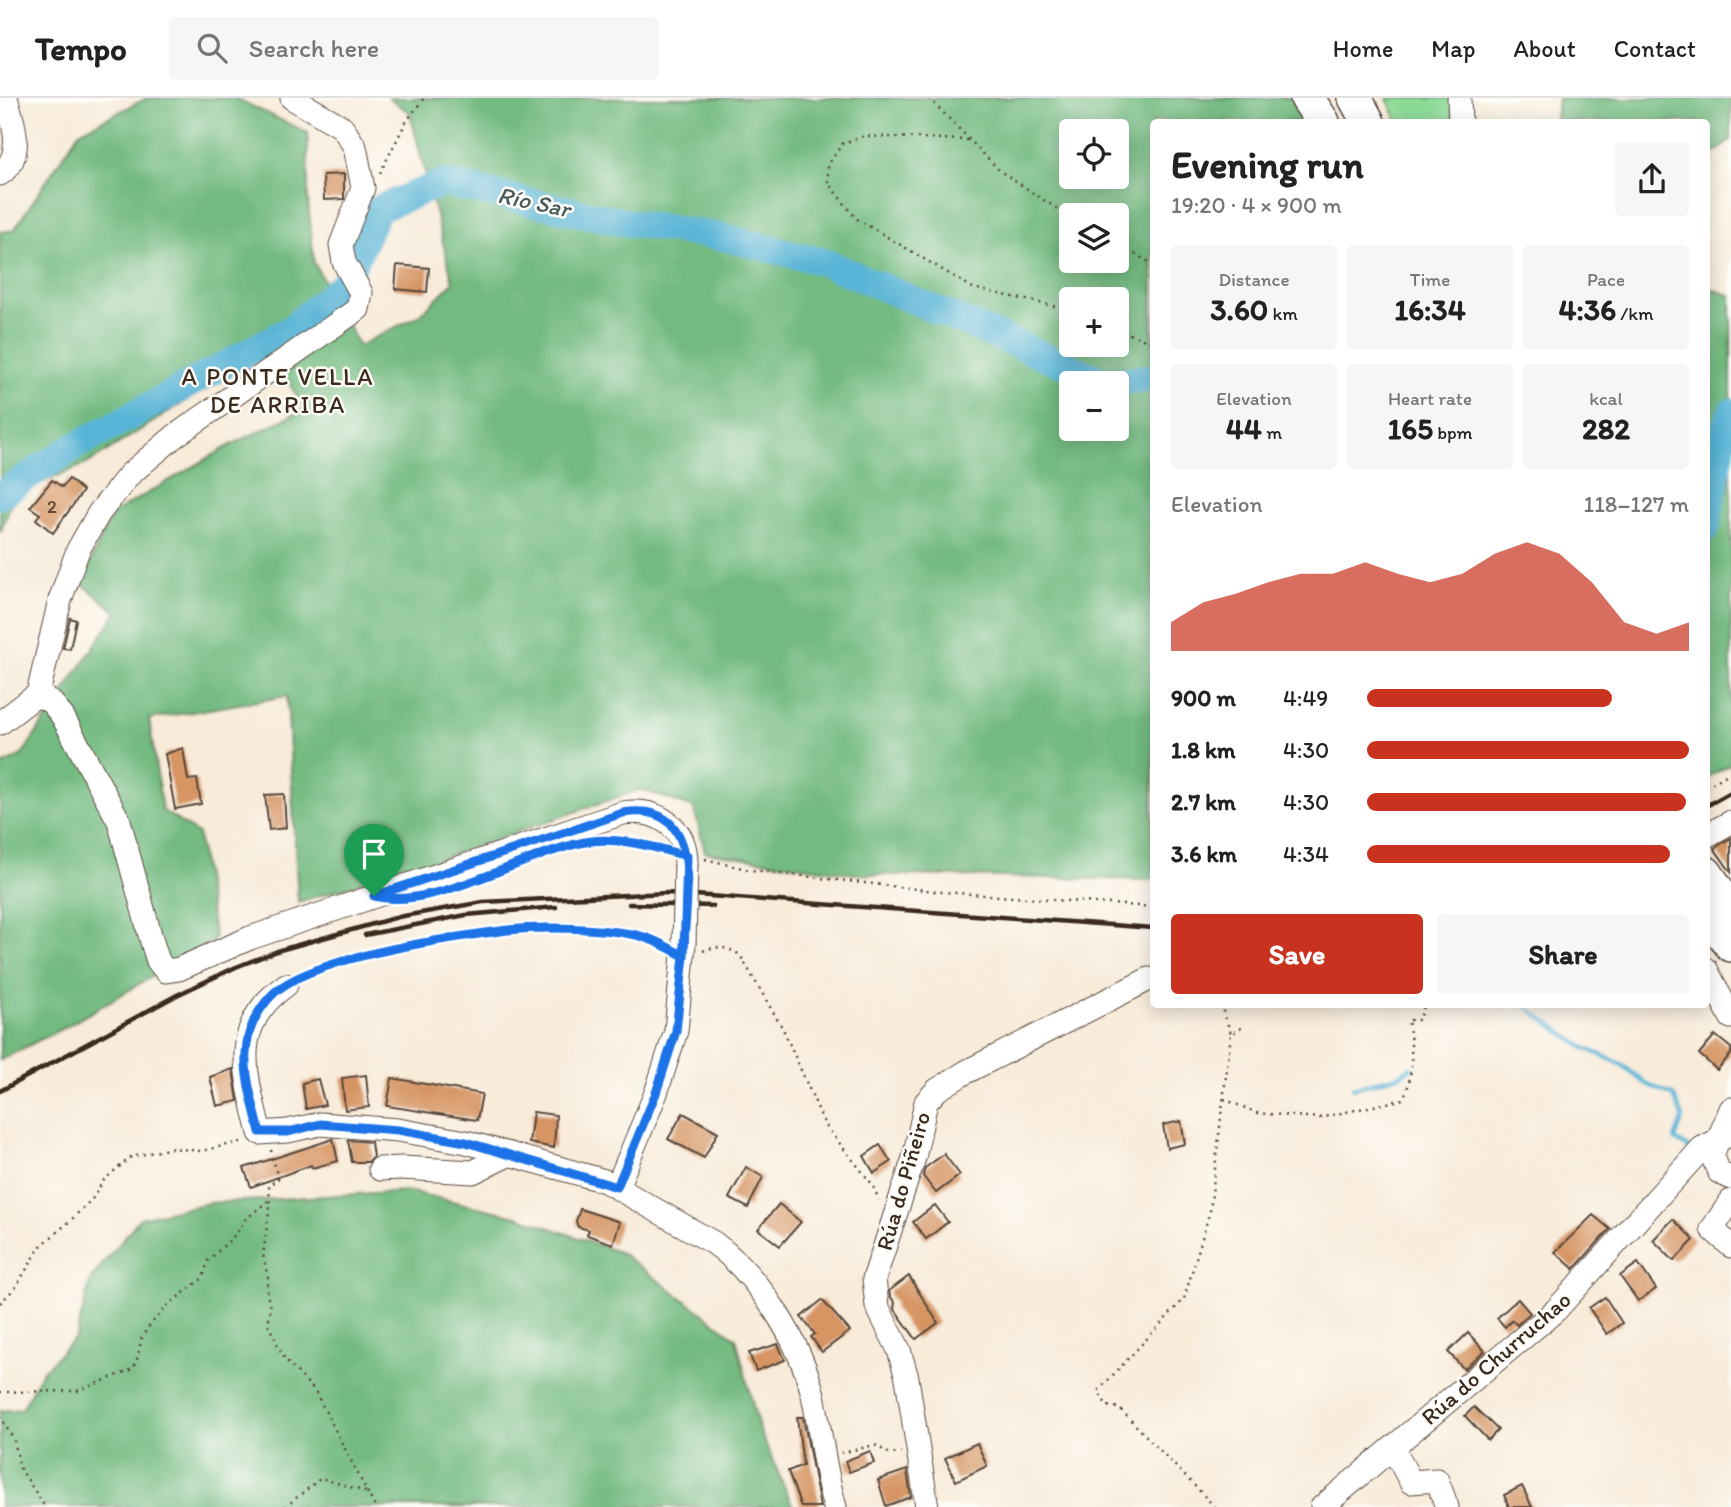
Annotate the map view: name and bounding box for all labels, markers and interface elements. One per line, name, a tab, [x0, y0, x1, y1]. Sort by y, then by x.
search box	[169, 17, 659, 80]
text: Tempo	[35, 29, 127, 68]
icon: search	[193, 29, 231, 67]
text: Search here	[249, 32, 379, 64]
text: Home	[1333, 34, 1393, 63]
text: Map	[1431, 34, 1475, 63]
text: About	[1513, 34, 1576, 63]
text: Contact	[1614, 34, 1696, 63]
map controls	[1059, 119, 1129, 441]
button: locate	[1059, 119, 1129, 189]
text: Evening run	[1171, 142, 1364, 188]
button: share	[1615, 142, 1689, 216]
water label: Río Sar	[495, 180, 575, 224]
text: 19:20 · 4 × 900 m	[1171, 191, 1342, 219]
button: layers	[1059, 203, 1129, 273]
text: Distance	[1218, 268, 1290, 291]
text: Time	[1410, 268, 1450, 291]
text: Pace	[1587, 268, 1625, 291]
button: +	[1059, 287, 1129, 357]
text: 3.60	[1210, 291, 1268, 328]
text: 16:34	[1394, 291, 1466, 328]
text: 4:36	[1558, 291, 1616, 328]
text: km	[1268, 302, 1298, 325]
text: /km	[1616, 302, 1654, 325]
district label: A PONTE VELLA DE ARRIBA	[181, 362, 375, 419]
button: −	[1059, 371, 1129, 441]
text: Elevation	[1216, 387, 1292, 410]
text: Heart rate	[1388, 387, 1472, 410]
text: kcal	[1589, 387, 1623, 410]
text: 44	[1226, 410, 1262, 447]
text: 165	[1387, 410, 1433, 447]
text: 282	[1582, 410, 1630, 447]
text: m	[1262, 421, 1282, 444]
text: bpm	[1433, 421, 1473, 444]
text: Elevation	[1171, 490, 1262, 518]
text: 118–127 m	[1584, 490, 1689, 518]
house number: 2	[47, 495, 57, 518]
text: 900 m	[1171, 684, 1236, 712]
text: 4:49	[1283, 684, 1328, 712]
text: 1.8 km	[1171, 736, 1236, 764]
text: 4:30	[1283, 736, 1329, 764]
text: 2.7 km	[1171, 788, 1236, 816]
text: 4:30	[1283, 788, 1329, 816]
pin	[344, 824, 404, 896]
icon: arrive	[355, 835, 393, 873]
text: 3.6 km	[1171, 840, 1237, 868]
text: 4:34	[1283, 840, 1329, 868]
button: Save	[1171, 914, 1423, 994]
button: Share	[1437, 914, 1689, 994]
street label: Rúa do Piñeiro	[870, 1108, 936, 1254]
street label: Rúa do Churruchao	[1415, 1285, 1577, 1431]

